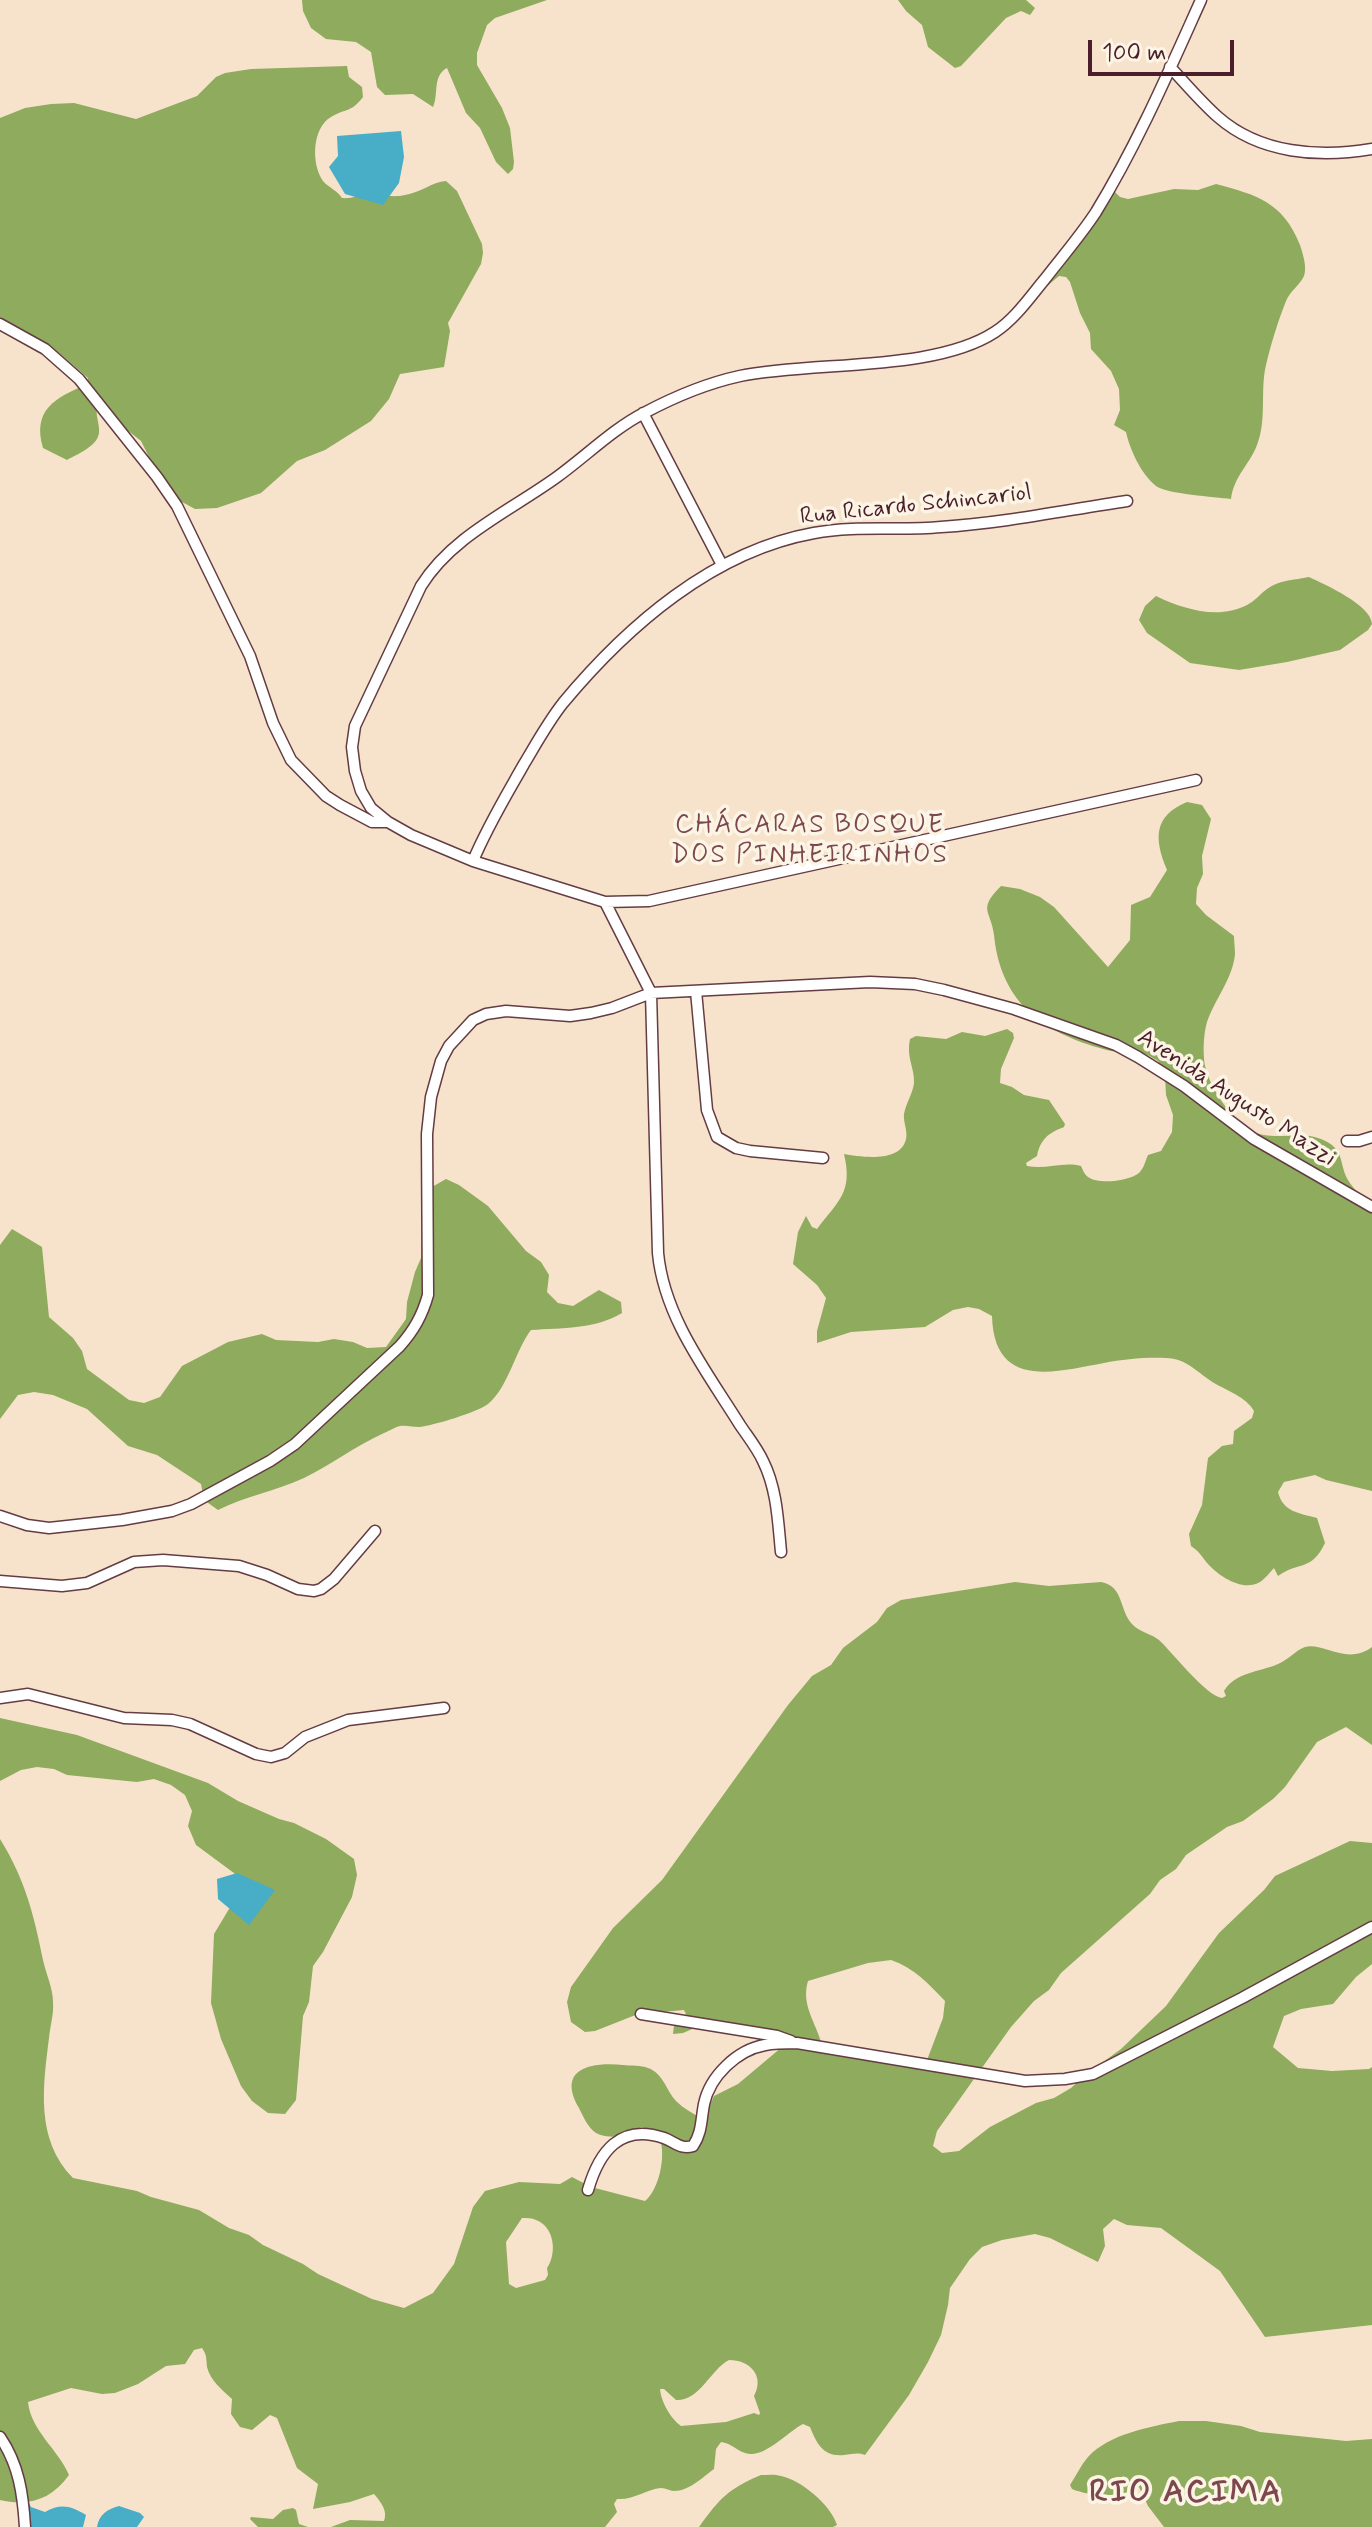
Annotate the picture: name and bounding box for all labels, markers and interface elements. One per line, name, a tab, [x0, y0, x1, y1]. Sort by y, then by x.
scale bar	[1092, 24, 1238, 74]
text: 100 m	[1102, 38, 1166, 69]
street label: Rua Ricardo Schincariol	[799, 480, 1033, 532]
district label: CHÁCARAS BOSQUE DOS PINHEIRINHOS	[673, 811, 947, 872]
street label: Avenida Augusto Mazzi	[1131, 1024, 1341, 1174]
district label: RIO ACIMA	[1088, 2475, 1284, 2513]

